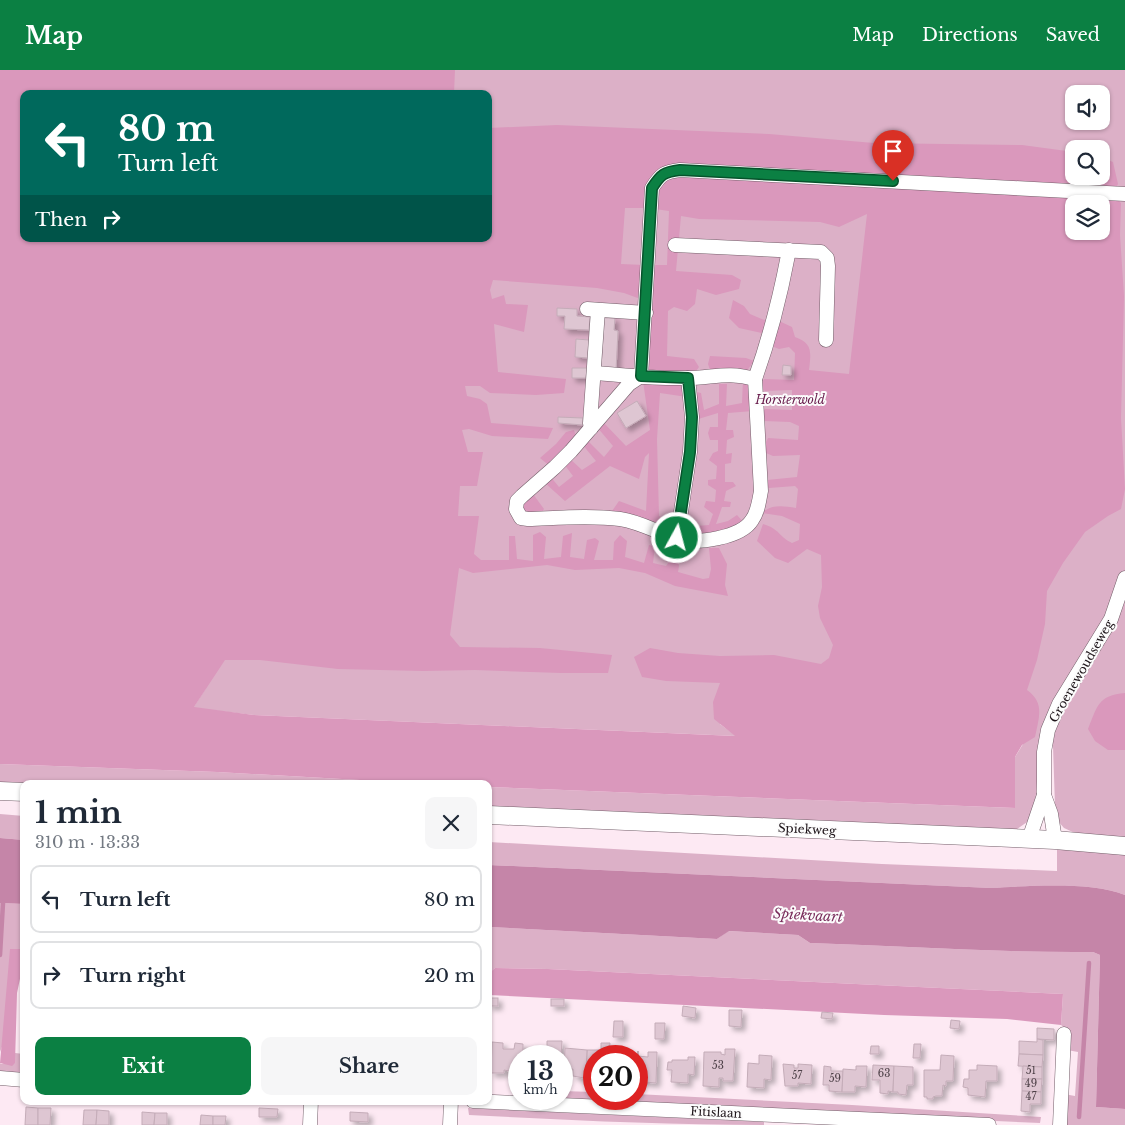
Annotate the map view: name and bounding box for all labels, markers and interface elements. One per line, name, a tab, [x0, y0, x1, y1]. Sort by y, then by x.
text: Map	[25, 21, 83, 50]
text: Map	[852, 24, 894, 46]
text: Directions	[922, 24, 1018, 46]
text: Saved	[1046, 24, 1100, 46]
map controls	[1065, 85, 1110, 240]
button: sound	[1065, 85, 1110, 130]
text: 80 m	[118, 107, 215, 150]
icon: left	[35, 110, 100, 175]
pin	[872, 130, 914, 181]
icon: arrive	[879, 137, 907, 165]
button: search	[1065, 140, 1110, 185]
text: Turn left	[118, 150, 218, 177]
button: layers	[1065, 195, 1110, 240]
icon: right	[97, 205, 125, 233]
text: Then	[35, 208, 87, 231]
park label: Horsterwold	[754, 392, 826, 407]
position arrow	[650, 511, 702, 563]
street label: Groenewoudseweg	[1046, 616, 1117, 725]
text: 1 min	[35, 794, 122, 831]
button: close	[425, 797, 477, 849]
street label: Spiekweg	[778, 820, 837, 838]
text: 310 m · 13:33	[35, 832, 140, 852]
icon: left	[37, 885, 65, 913]
text: Turn left	[80, 888, 171, 911]
text: 80 m	[424, 888, 475, 911]
water label: Spiekvaart	[773, 904, 844, 926]
icon: right	[37, 961, 65, 989]
text: Turn right	[80, 964, 186, 987]
text: 20 m	[424, 964, 475, 987]
button: Exit	[35, 1037, 251, 1095]
button: Share	[261, 1037, 477, 1095]
speed limit sign: 20	[583, 1045, 648, 1110]
text: 13	[527, 1056, 554, 1087]
house number: 53	[712, 1059, 724, 1072]
house number: 51	[1026, 1064, 1036, 1077]
house number: 63	[878, 1067, 890, 1080]
house number: 57	[792, 1069, 803, 1082]
house number: 59	[829, 1072, 841, 1085]
house number: 49	[1025, 1077, 1037, 1090]
text: km/h	[523, 1082, 558, 1097]
house number: 47	[1026, 1090, 1037, 1103]
street label: Fitislaan	[690, 1103, 742, 1121]

